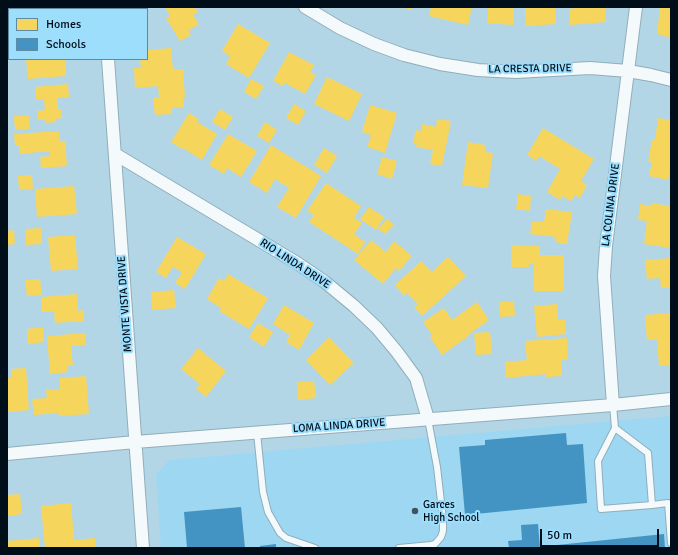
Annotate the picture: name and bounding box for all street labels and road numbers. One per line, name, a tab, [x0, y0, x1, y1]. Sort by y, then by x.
street label: LA CRESTA DRIVE	[488, 62, 572, 76]
street label: LA COLINA DRIVE	[599, 163, 623, 247]
street label: RIO LINDA DRIVE	[257, 236, 333, 292]
street label: MONTE VISTA DRIVE	[115, 255, 135, 353]
street label: LOMA LINDA DRIVE	[292, 416, 386, 436]

